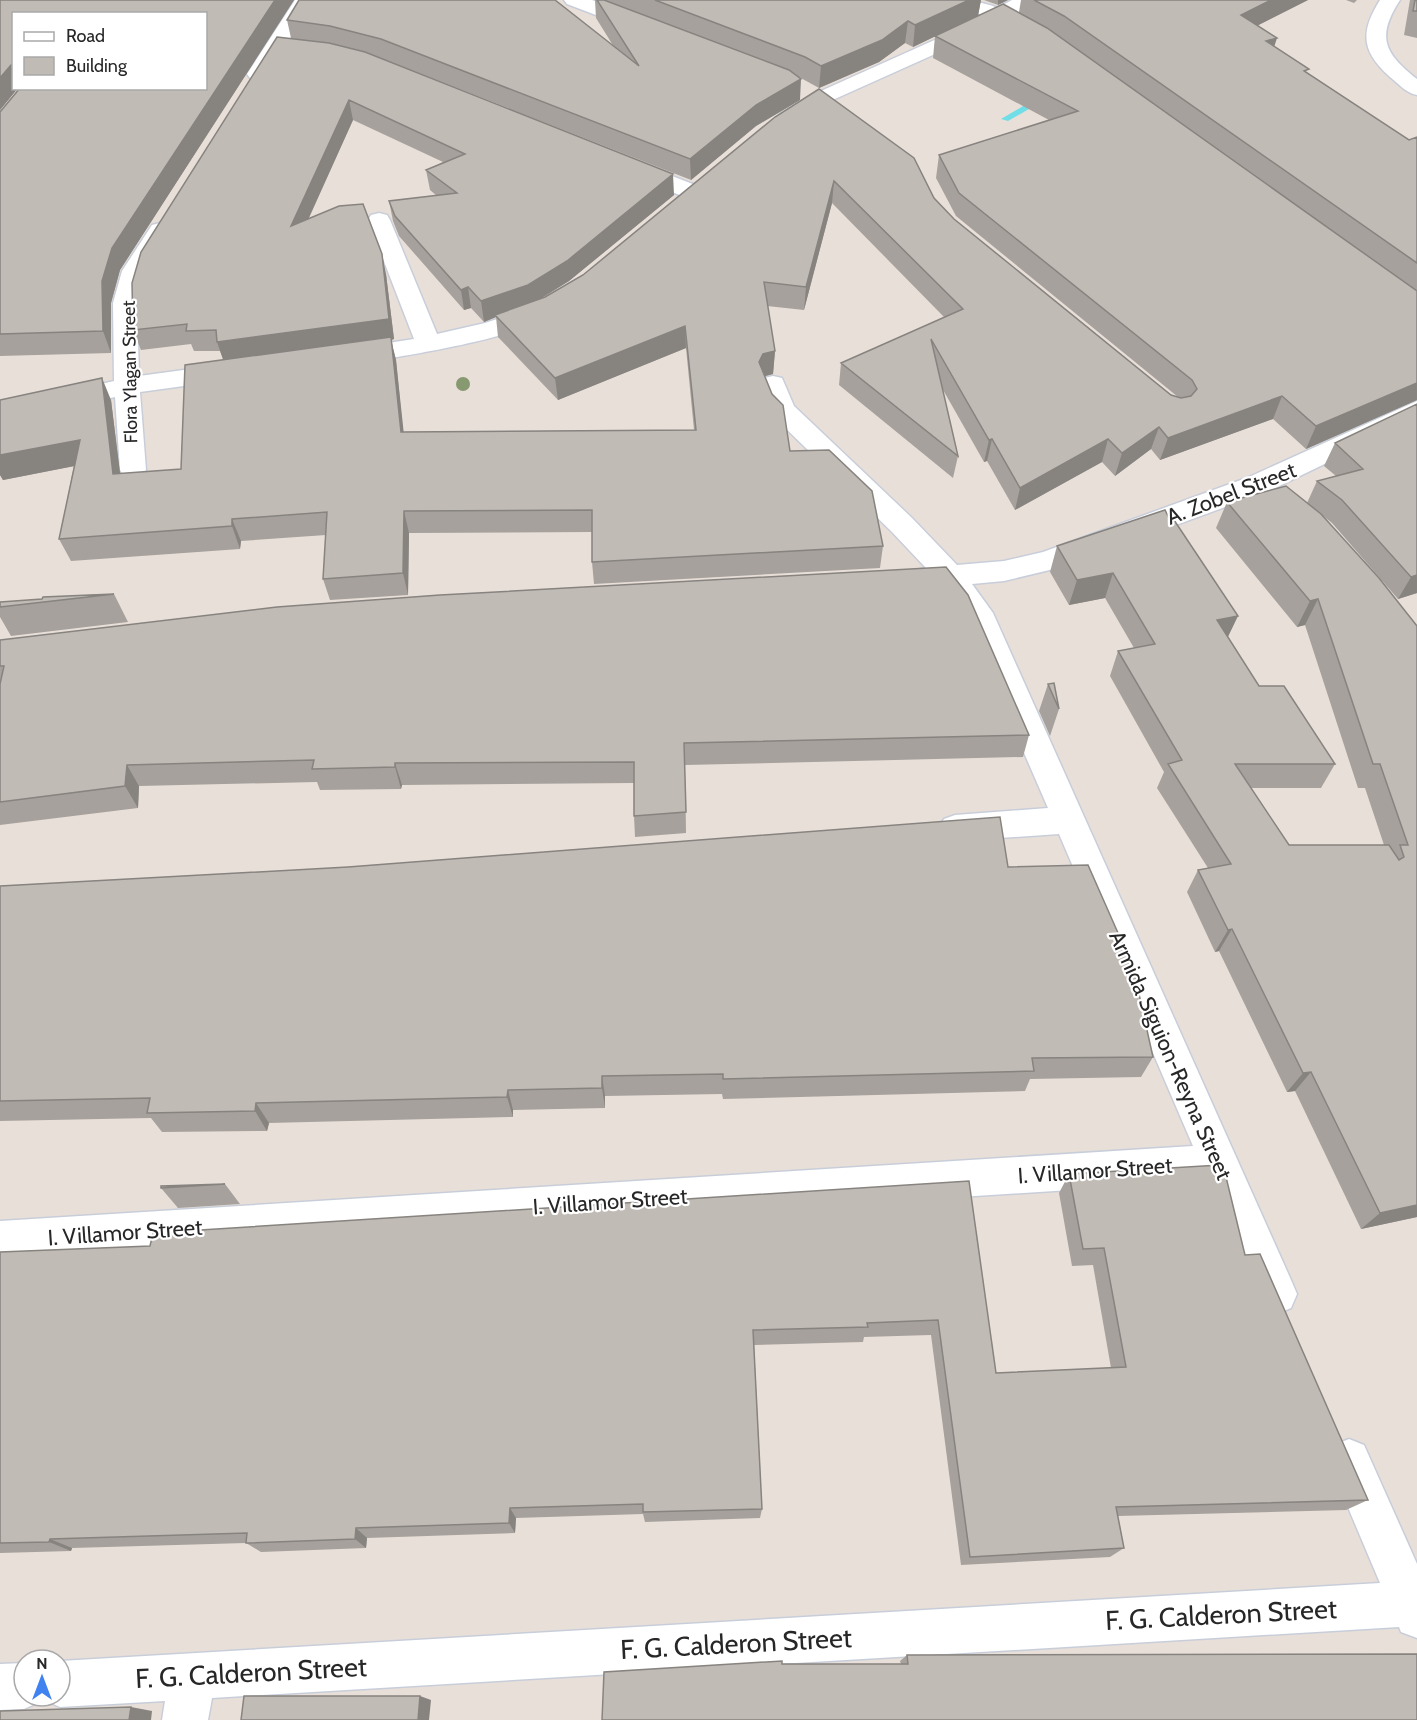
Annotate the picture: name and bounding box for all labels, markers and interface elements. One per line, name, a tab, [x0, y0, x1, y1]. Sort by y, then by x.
legend	[12, 12, 207, 90]
text: Road	[66, 25, 105, 47]
text: Building	[66, 55, 128, 77]
street label: Flora Ylagan Street	[118, 300, 142, 444]
street label: A. Zobel Street	[1162, 456, 1300, 531]
street label: Armida Siguion-Reyna Street	[1103, 926, 1238, 1185]
street label: I. Villamor Street	[1017, 1152, 1174, 1189]
street label: I. Villamor Street	[532, 1183, 689, 1220]
street label: I. Villamor Street	[47, 1214, 204, 1251]
street label: F. G. Calderon Street	[1104, 1592, 1338, 1637]
street label: F. G. Calderon Street	[619, 1621, 853, 1666]
north arrow	[12, 1648, 72, 1708]
street label: F. G. Calderon Street	[134, 1650, 368, 1695]
text: N	[36, 1654, 48, 1673]

